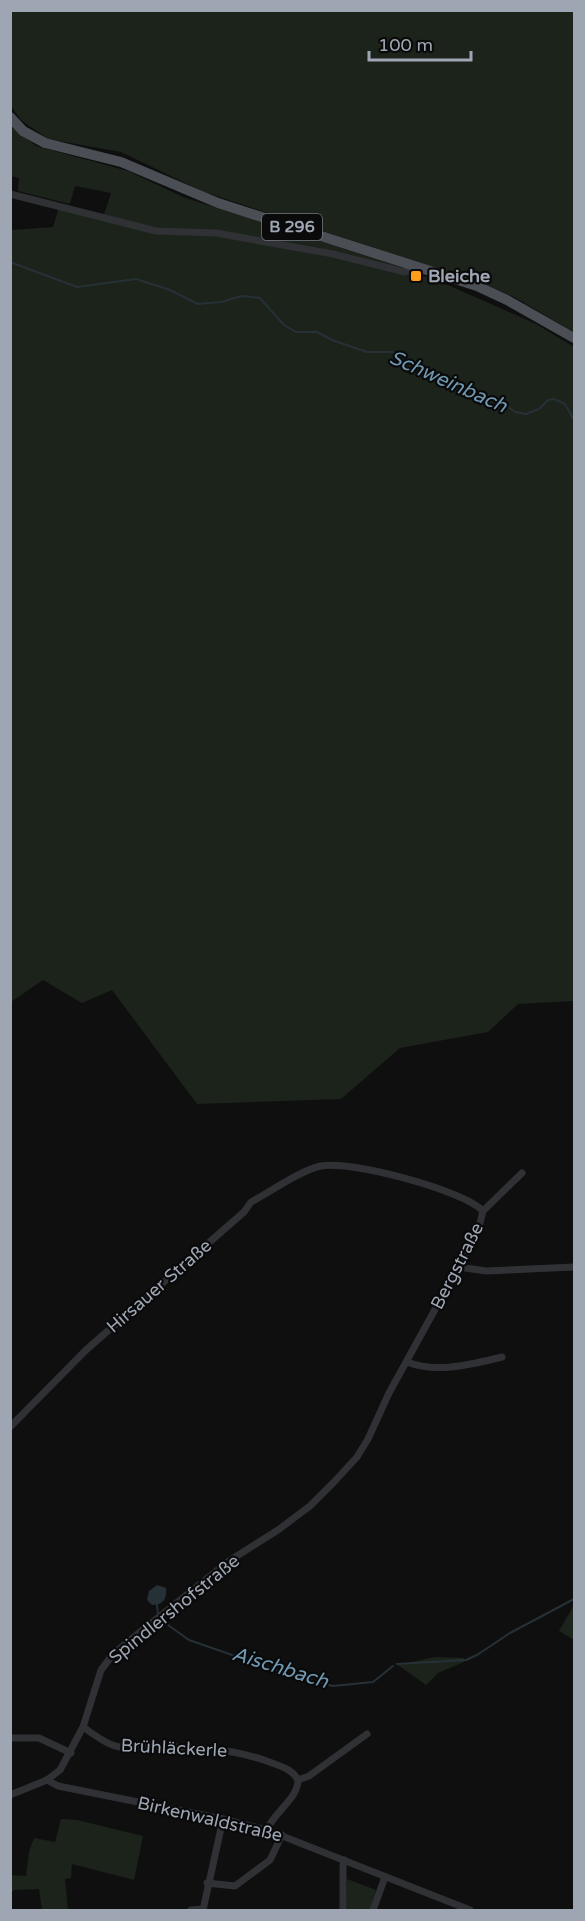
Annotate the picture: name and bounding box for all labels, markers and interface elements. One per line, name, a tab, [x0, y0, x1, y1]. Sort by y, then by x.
scale bar	[369, 24, 471, 62]
text: 100 m	[378, 34, 433, 56]
road number: B 296	[262, 214, 322, 240]
place label: Bleiche	[428, 265, 490, 287]
marker: Bleiche	[409, 269, 423, 283]
water label: Schweinbach	[386, 345, 511, 419]
street label: Bergstraße	[426, 1219, 488, 1313]
street label: Hirsauer Straße	[102, 1234, 216, 1338]
street label: Spindlershofstraße	[104, 1550, 244, 1668]
water label: Aischbach	[229, 1642, 332, 1694]
street label: Brühläckerle	[120, 1734, 228, 1762]
street label: Birkenwaldstraße	[135, 1792, 285, 1846]

